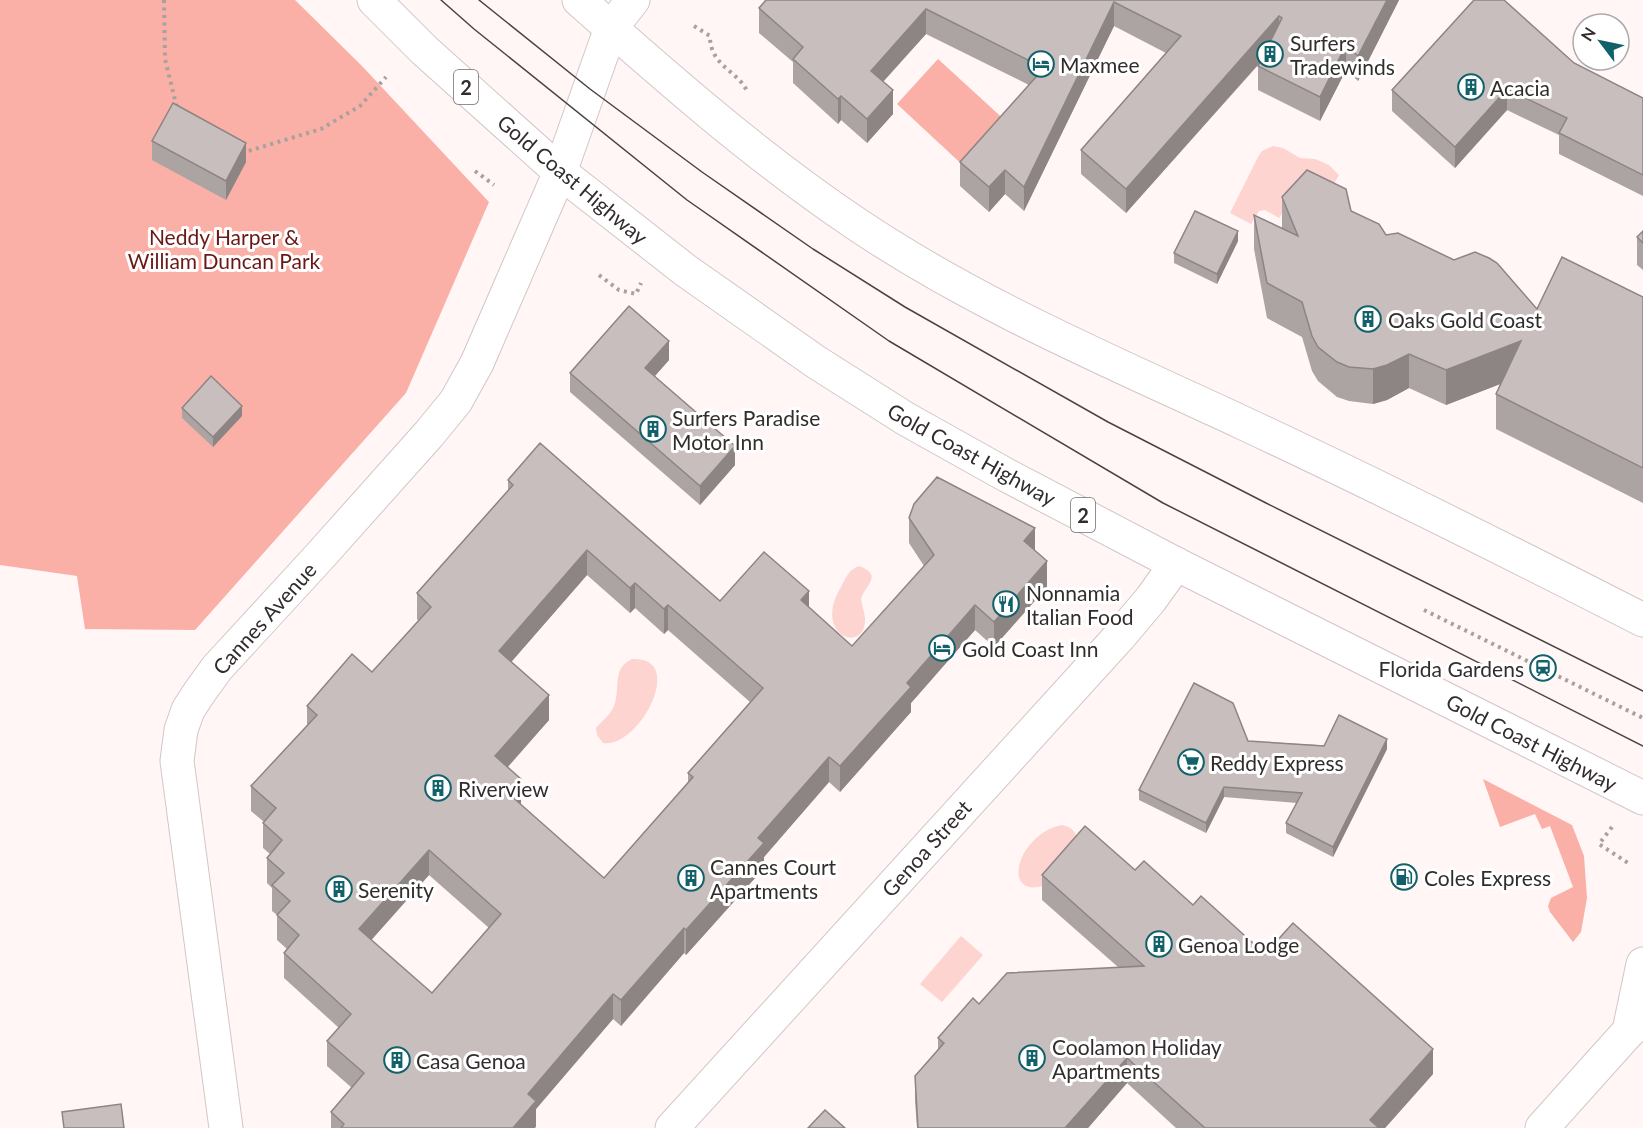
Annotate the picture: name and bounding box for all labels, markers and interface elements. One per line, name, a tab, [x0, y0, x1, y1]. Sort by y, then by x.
north arrow	[1571, 12, 1631, 72]
text: N	[1577, 24, 1599, 44]
place label: Surfers Tradewinds	[1290, 30, 1395, 79]
building icon: Surfers Tradewinds	[1255, 39, 1285, 69]
hotel icon: Maxmee	[1026, 49, 1056, 79]
place label: Maxmee	[1060, 52, 1140, 77]
road number: 2	[454, 70, 478, 104]
building icon: Acacia	[1456, 72, 1486, 102]
place label: Acacia	[1490, 75, 1550, 100]
street label: Gold Coast Highway	[493, 109, 653, 249]
park label: Neddy Harper & William Duncan Park	[128, 224, 321, 273]
building icon: Oaks Gold Coast	[1353, 304, 1383, 334]
place label: Oaks Gold Coast	[1388, 307, 1543, 332]
street label: Gold Coast Highway	[884, 397, 1061, 511]
place label: Surfers Paradise Motor Inn	[672, 405, 820, 454]
building icon: Surfers Paradise Motor Inn	[638, 414, 668, 444]
road number: 2	[1071, 498, 1095, 532]
street label: Cannes Avenue	[207, 557, 321, 679]
place label: Nonnamia Italian Food	[1026, 580, 1134, 629]
restaurant icon: Nonnamia Italian Food	[991, 589, 1021, 619]
hotel icon: Gold Coast Inn	[927, 633, 957, 663]
place label: Gold Coast Inn	[962, 636, 1099, 661]
station icon: Florida Gardens	[1528, 653, 1558, 683]
place label: Florida Gardens	[1379, 656, 1524, 681]
street label: Gold Coast Highway	[1442, 688, 1622, 796]
supermarket icon: Reddy Express	[1176, 747, 1206, 777]
place label: Reddy Express	[1210, 750, 1344, 775]
building icon: Riverview	[423, 773, 453, 803]
place label: Riverview	[458, 776, 549, 801]
street label: Genoa Street	[876, 794, 976, 901]
place label: Cannes Court Apartments	[710, 854, 837, 903]
fuel station icon: Coles Express	[1389, 862, 1419, 892]
building icon: Cannes Court Apartments	[676, 863, 706, 893]
place label: Coles Express	[1424, 865, 1551, 890]
building icon: Serenity	[324, 874, 354, 904]
place label: Serenity	[358, 877, 434, 902]
building icon: Genoa Lodge	[1144, 929, 1174, 959]
place label: Genoa Lodge	[1178, 932, 1299, 957]
place label: Coolamon Holiday Apartments	[1052, 1034, 1222, 1083]
building icon: Coolamon Holiday Apartments	[1017, 1043, 1047, 1073]
building icon: Casa Genoa	[382, 1045, 412, 1075]
place label: Casa Genoa	[416, 1048, 526, 1073]

